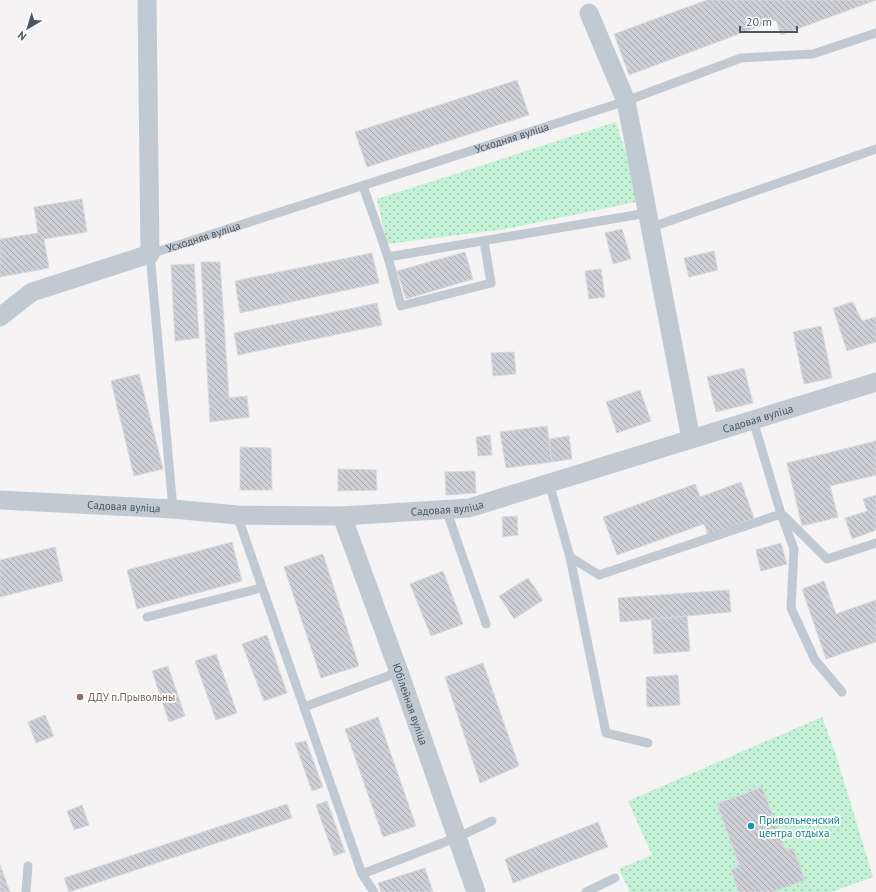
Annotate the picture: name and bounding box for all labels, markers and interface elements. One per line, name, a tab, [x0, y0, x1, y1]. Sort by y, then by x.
north arrow	[8, 8, 48, 48]
scale bar	[740, 8, 797, 34]
text: 20 m	[746, 14, 772, 29]
text: N	[15, 28, 29, 44]
street label: Усходняя вуліца	[473, 119, 551, 156]
street label: Усходняя вуліца	[164, 218, 242, 255]
street label: Садовая вуліца	[721, 401, 795, 436]
street label: Садовая вуліца	[410, 497, 485, 519]
street label: Садовая вуліца	[87, 498, 161, 515]
street label: Юбілейная вуліца	[389, 661, 431, 747]
place label: ДДУ п.Прывольны	[88, 690, 175, 704]
marker: ДДУ п.Прывольны	[75, 692, 85, 702]
place label: Привольненский центра отдыха	[759, 813, 840, 840]
marker: Привольненский центра отдыха	[746, 821, 756, 831]

